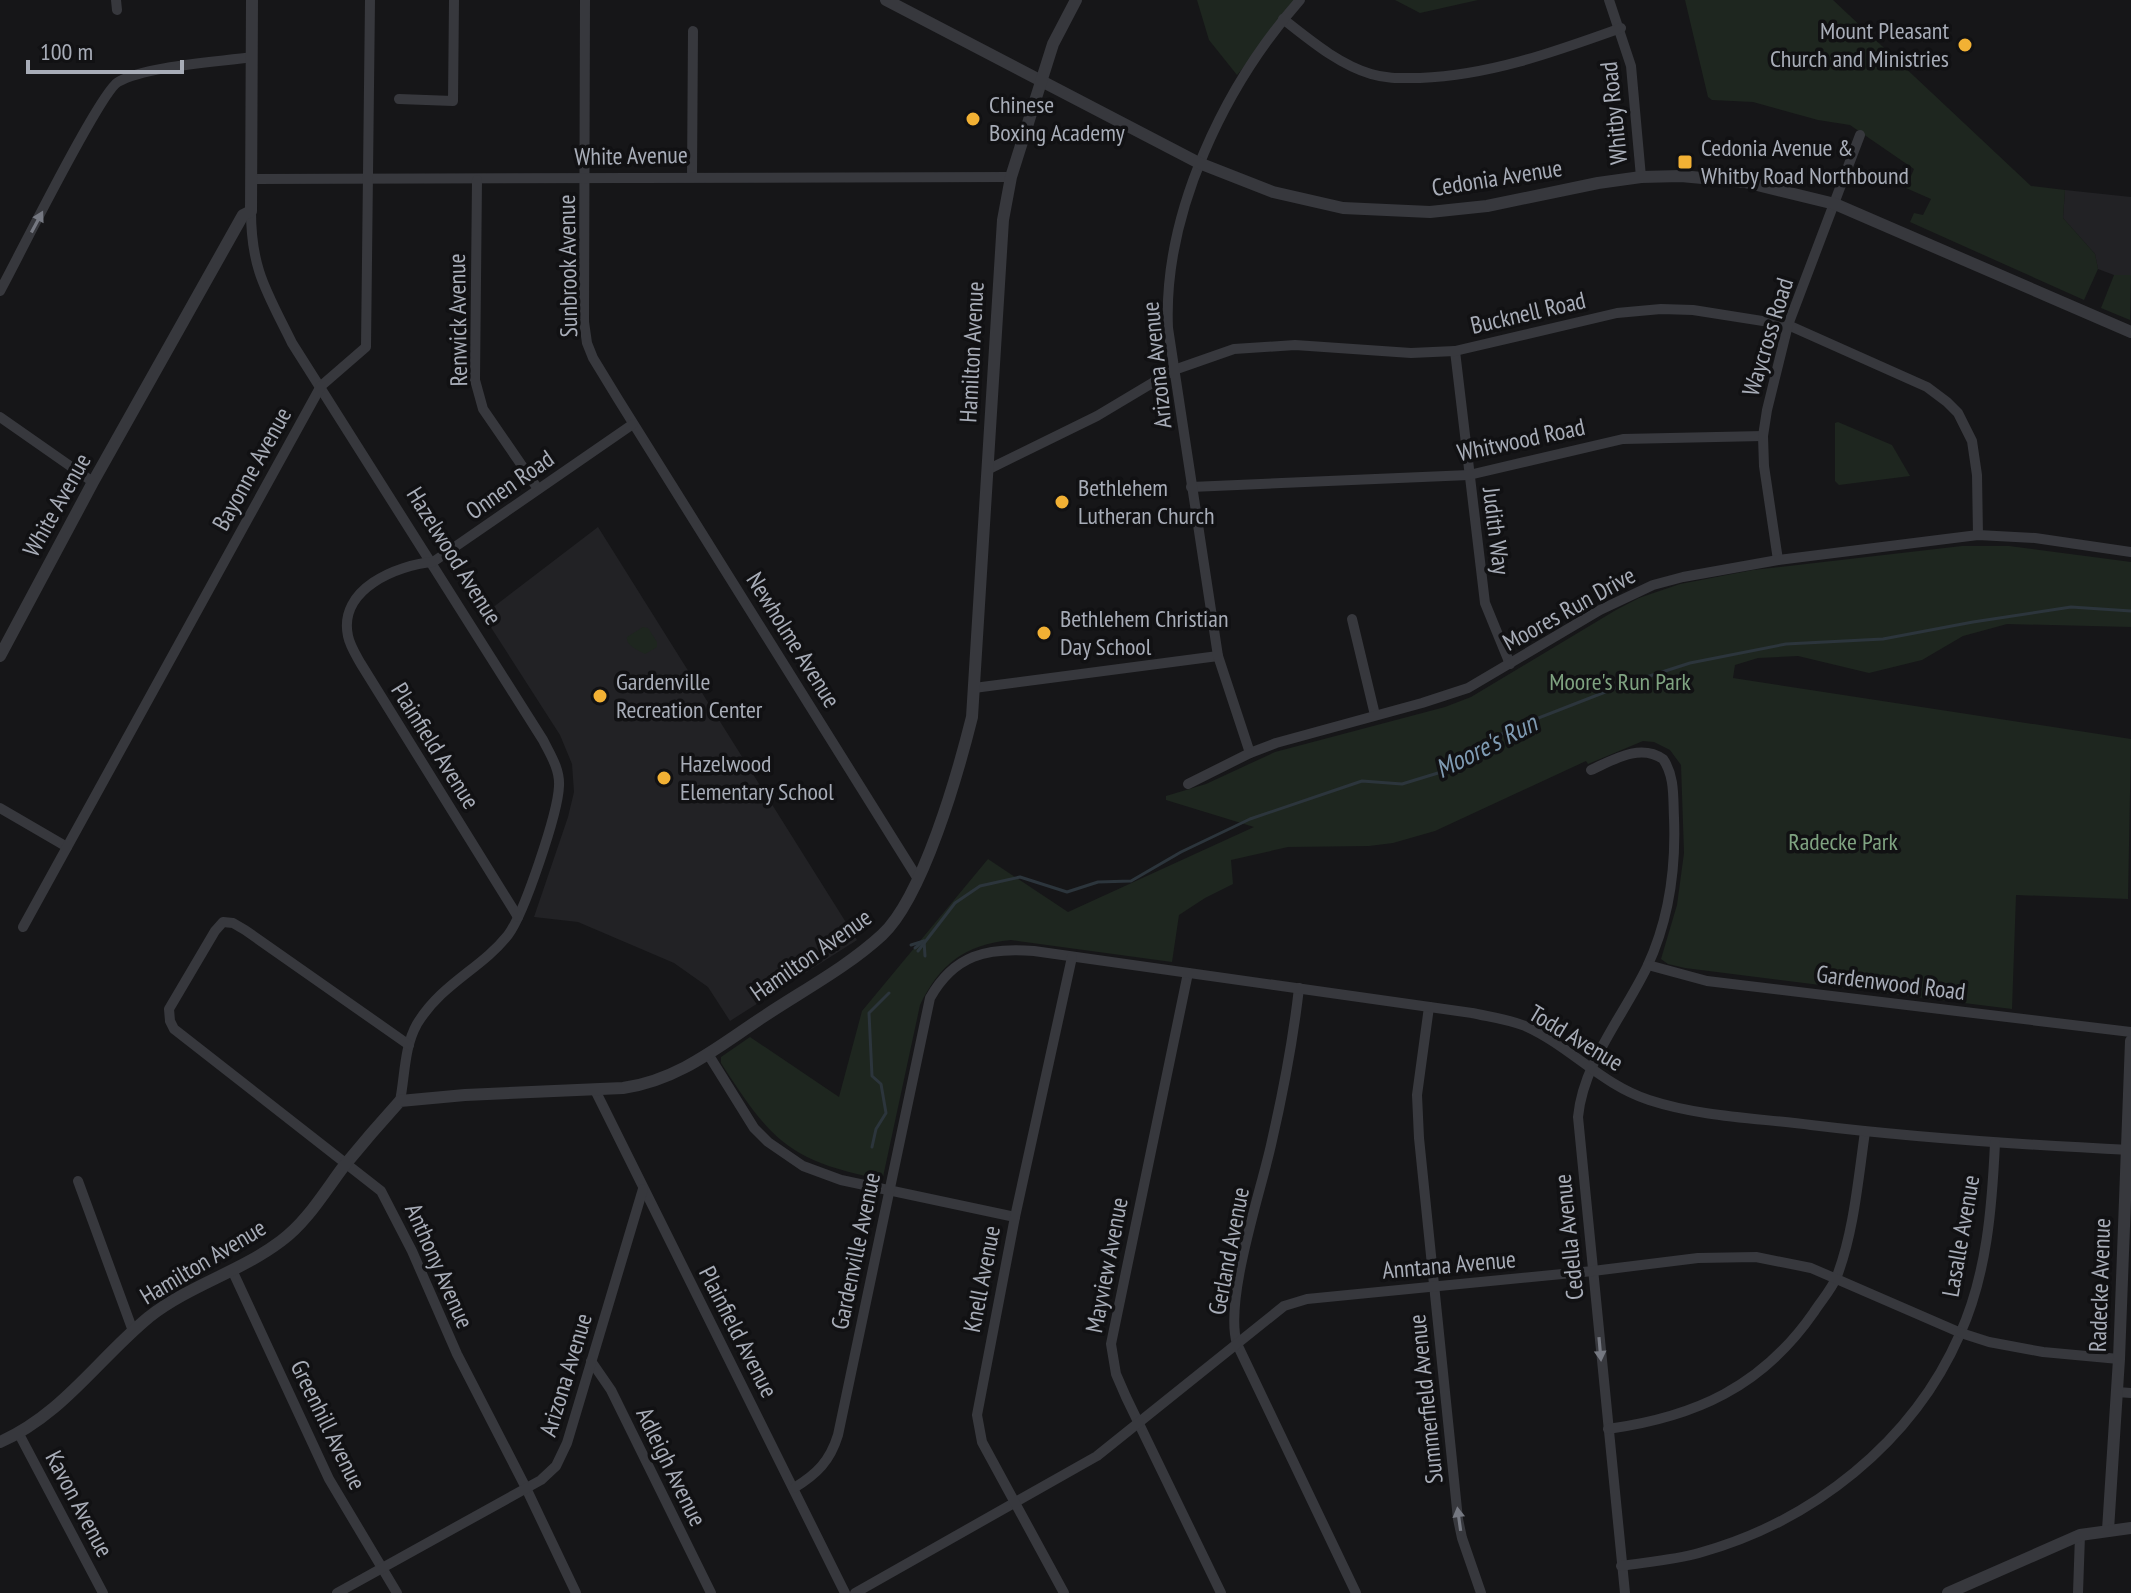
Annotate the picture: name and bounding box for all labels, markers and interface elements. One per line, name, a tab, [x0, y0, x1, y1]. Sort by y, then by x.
place label: Mount Pleasant Church and Ministries	[1770, 15, 1949, 74]
scale bar	[28, 24, 182, 74]
text: 100 m	[40, 36, 93, 67]
marker: Mount Pleasant Church and Ministries	[1956, 36, 1974, 54]
street label: Whitby Road	[1593, 60, 1634, 166]
place label: Chinese Boxing Academy	[989, 89, 1125, 148]
marker: Chinese Boxing Academy	[964, 110, 982, 128]
place label: Cedonia Avenue & Whitby Road Northbound	[1701, 132, 1909, 191]
street label: White Avenue	[574, 139, 688, 172]
street label: Cedonia Avenue	[1430, 152, 1564, 203]
marker: Cedonia Avenue & Whitby Road Northbound	[1676, 153, 1694, 171]
street label: Sunbrook Avenue	[551, 194, 584, 338]
one-way arrow	[30, 211, 44, 233]
street label: Renwick Avenue	[441, 253, 474, 387]
street label: Waycross Road	[1735, 274, 1800, 400]
street label: Hamilton Avenue	[952, 281, 991, 423]
street label: Bucknell Road	[1467, 284, 1588, 341]
street label: Arizona Avenue	[1134, 300, 1179, 430]
street label: Bayonne Avenue	[205, 402, 298, 536]
street label: Whitwood Road	[1454, 411, 1588, 468]
street label: Onnen Road	[460, 443, 560, 526]
street label: White Avenue	[16, 448, 98, 562]
place label: Bethlehem Lutheran Church	[1078, 472, 1215, 531]
street label: Hazelwood Avenue	[400, 481, 509, 630]
street label: Judith Way	[1476, 485, 1517, 576]
marker: Bethlehem Lutheran Church	[1053, 493, 1071, 511]
street label: Moores Run Drive	[1497, 559, 1641, 658]
street label: Newholme Avenue	[739, 566, 847, 713]
place label: Bethlehem Christian Day School	[1060, 603, 1228, 662]
marker: Bethlehem Christian Day School	[1035, 624, 1053, 642]
place label: Gardenville Recreation Center	[616, 666, 763, 725]
park label: Moore's Run Park	[1549, 666, 1692, 697]
street label: Plainfield Avenue	[384, 677, 487, 815]
marker: Gardenville Recreation Center	[591, 687, 609, 705]
water label: Moore's Run	[1430, 705, 1543, 785]
place label: Hazelwood Elementary School	[680, 748, 834, 807]
marker: Hazelwood Elementary School	[655, 769, 673, 787]
park label: Radecke Park	[1788, 826, 1898, 857]
street label: Hamilton Avenue	[744, 901, 877, 1008]
street label: Gardenwood Road	[1815, 958, 1967, 1007]
street label: Todd Avenue	[1523, 997, 1629, 1078]
street label: Gardenville Avenue	[824, 1170, 887, 1332]
street label: Cedella Avenue	[1546, 1173, 1591, 1302]
street label: Lasalle Avenue	[1935, 1173, 1986, 1299]
street label: Gerland Avenue	[1201, 1184, 1256, 1317]
street label: Mayview Avenue	[1078, 1195, 1135, 1335]
street label: Anthony Avenue	[398, 1199, 481, 1333]
street label: Hamilton Avenue	[134, 1212, 271, 1311]
street label: Radecke Avenue	[2082, 1218, 2117, 1352]
street label: Knell Avenue	[956, 1223, 1007, 1335]
street label: Anntana Avenue	[1381, 1243, 1517, 1286]
street label: Plainfield Avenue	[692, 1261, 785, 1403]
street label: Arizona Avenue	[532, 1310, 599, 1440]
street label: Summerfield Avenue	[1401, 1313, 1450, 1485]
one-way arrow	[1594, 1337, 1607, 1362]
street label: Greenhill Avenue	[284, 1355, 373, 1495]
street label: Adleigh Avenue	[629, 1402, 714, 1531]
street label: Kavon Avenue	[38, 1445, 120, 1562]
one-way arrow	[1452, 1506, 1465, 1531]

